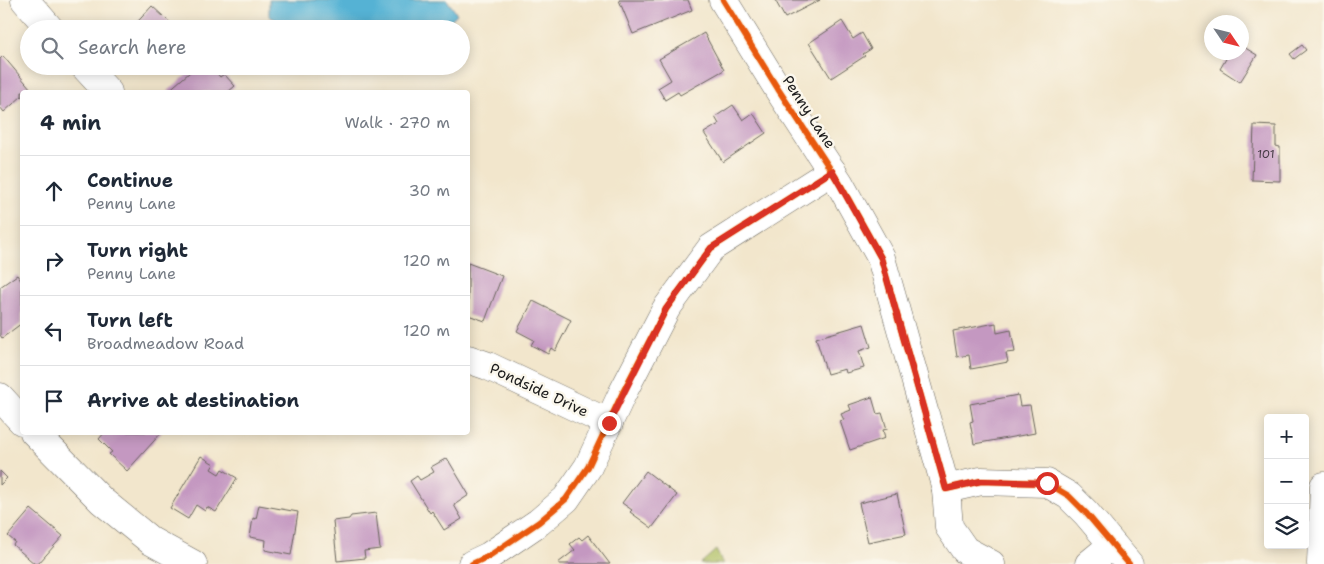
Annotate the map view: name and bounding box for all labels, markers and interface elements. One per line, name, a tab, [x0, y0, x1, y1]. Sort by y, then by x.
north arrow	[1204, 15, 1249, 60]
search box	[20, 20, 470, 75]
icon: search	[38, 34, 66, 62]
text: Search here	[78, 35, 187, 60]
street label: Penny Lane	[778, 72, 840, 152]
text: 4 min	[40, 109, 101, 137]
text: Walk · 270 m	[345, 112, 450, 133]
house number: 101	[1257, 146, 1275, 162]
text: Continue	[87, 168, 173, 193]
icon: ahead	[40, 177, 68, 205]
text: 30 m	[409, 180, 450, 201]
text: Penny Lane	[87, 193, 176, 214]
text: Turn right	[87, 238, 188, 263]
icon: right	[40, 247, 68, 275]
text: 120 m	[403, 250, 450, 271]
text: Penny Lane	[87, 263, 176, 284]
text: Turn left	[87, 308, 173, 333]
icon: left	[40, 317, 68, 345]
text: 120 m	[403, 320, 450, 341]
text: Broadmeadow Road	[87, 333, 244, 354]
street label: Pondside Drive	[486, 358, 592, 422]
icon: arrive	[40, 387, 68, 415]
text: Arrive at destination	[87, 388, 299, 413]
route end	[598, 412, 621, 435]
map controls	[1264, 414, 1309, 549]
button: +	[1264, 414, 1309, 459]
button: −	[1264, 459, 1309, 504]
route start	[1036, 472, 1059, 495]
button: layers	[1264, 504, 1309, 549]

